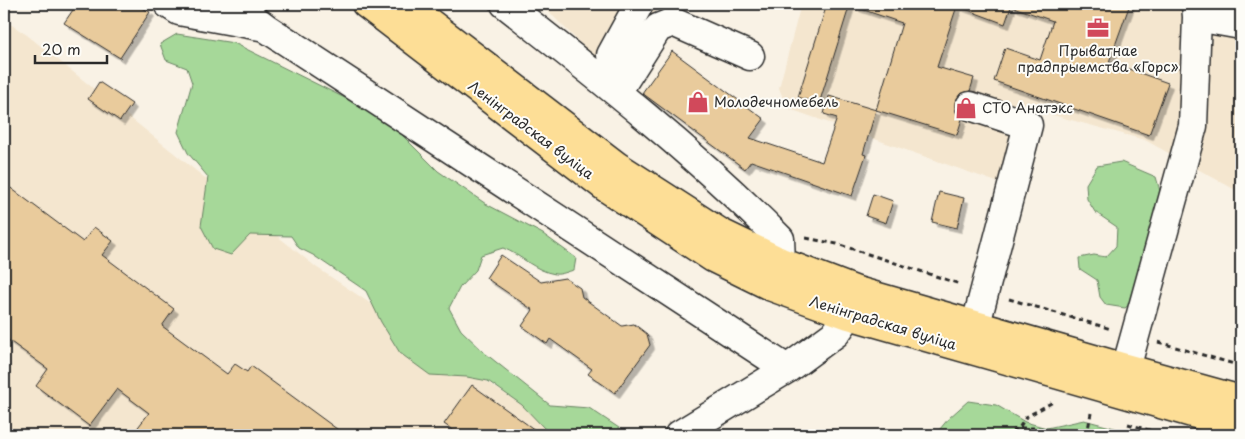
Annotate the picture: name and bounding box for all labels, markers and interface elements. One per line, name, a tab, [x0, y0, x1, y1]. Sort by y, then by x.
office icon: Прыватнае прадпрыемства «Горс»	[1085, 15, 1111, 41]
scale bar	[35, 32, 108, 64]
text: 20 m	[42, 37, 81, 60]
place label: Прыватнае прадпрыемства «Горс»	[1017, 40, 1179, 77]
street label: Ленінградская вуліца	[464, 75, 599, 184]
shop icon: Молодечномебель	[685, 89, 711, 115]
place label: Молодечномебель	[714, 91, 838, 112]
shop icon: СТО Анатэкс	[953, 95, 979, 121]
place label: СТО Анатэкс	[982, 97, 1073, 118]
street label: Ленінградская вуліца	[807, 290, 960, 355]

